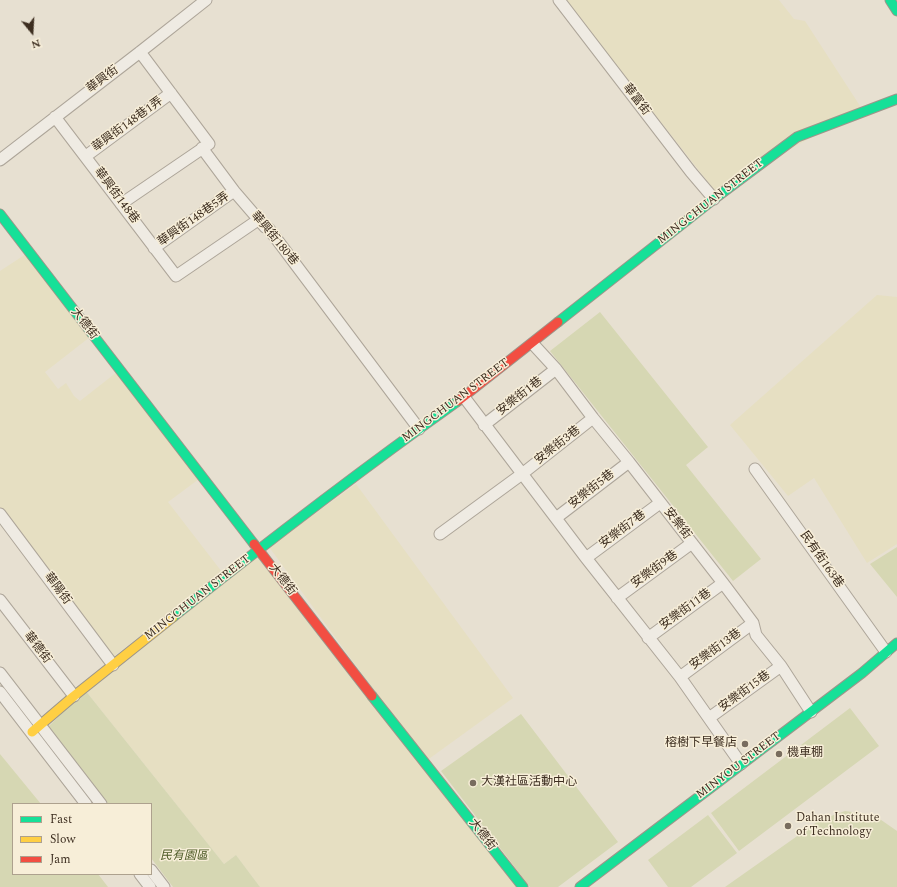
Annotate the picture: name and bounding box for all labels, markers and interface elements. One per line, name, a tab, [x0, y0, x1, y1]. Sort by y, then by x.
north arrow	[12, 12, 52, 52]
text: N	[29, 34, 43, 53]
street label: 華興街	[84, 63, 122, 97]
street label: 華富街	[619, 81, 653, 119]
street label: 華興街148巷1弄	[90, 94, 166, 156]
street label: MINGCHUAN STREET	[655, 156, 767, 248]
street label: 華興街148巷	[90, 165, 142, 227]
street label: 華興街148巷5弄	[155, 190, 233, 250]
street label: 華興街180巷	[247, 209, 301, 269]
street label: 大德街	[67, 305, 101, 343]
street label: MINGCHUAN STREET	[400, 356, 512, 446]
street label: 安樂街1巷	[494, 375, 546, 419]
street label: 安樂街3巷	[532, 424, 584, 468]
street label: 安樂街5巷	[566, 468, 618, 512]
street label: 安樂街	[660, 505, 694, 543]
street label: 安樂街7巷	[597, 508, 649, 552]
street label: 民有街163巷	[796, 529, 846, 591]
street label: 安樂街9巷	[629, 548, 681, 592]
street label: MINGCHUAN STREET	[142, 552, 254, 644]
street label: 大德街	[265, 561, 299, 599]
street label: 華陽街	[40, 570, 74, 608]
street label: 安樂街11巷	[657, 587, 715, 633]
street label: 安樂街13巷	[687, 627, 745, 673]
street label: 華德街	[20, 629, 54, 667]
street label: 安樂街15巷	[716, 669, 774, 715]
street label: MINYOU STREET	[694, 729, 784, 803]
place label: 榕樹下早餐店	[665, 737, 737, 751]
marker: 榕樹下早餐店	[740, 739, 750, 749]
place label: 機車棚	[787, 747, 823, 761]
marker: 機車棚	[774, 749, 784, 759]
place label: 大漢社區活動中心	[481, 776, 577, 790]
marker: 大漢社區活動中心	[468, 778, 478, 788]
legend	[12, 803, 152, 875]
text: Fast	[50, 810, 72, 829]
place label: Dahan Institute of Technology	[796, 812, 880, 840]
street label: 大德街	[465, 816, 499, 854]
marker: Dahan Institute of Technology	[783, 821, 793, 831]
text: Slow	[50, 830, 75, 849]
text: Jam	[50, 850, 71, 869]
park label: 民有園區	[160, 850, 208, 864]

